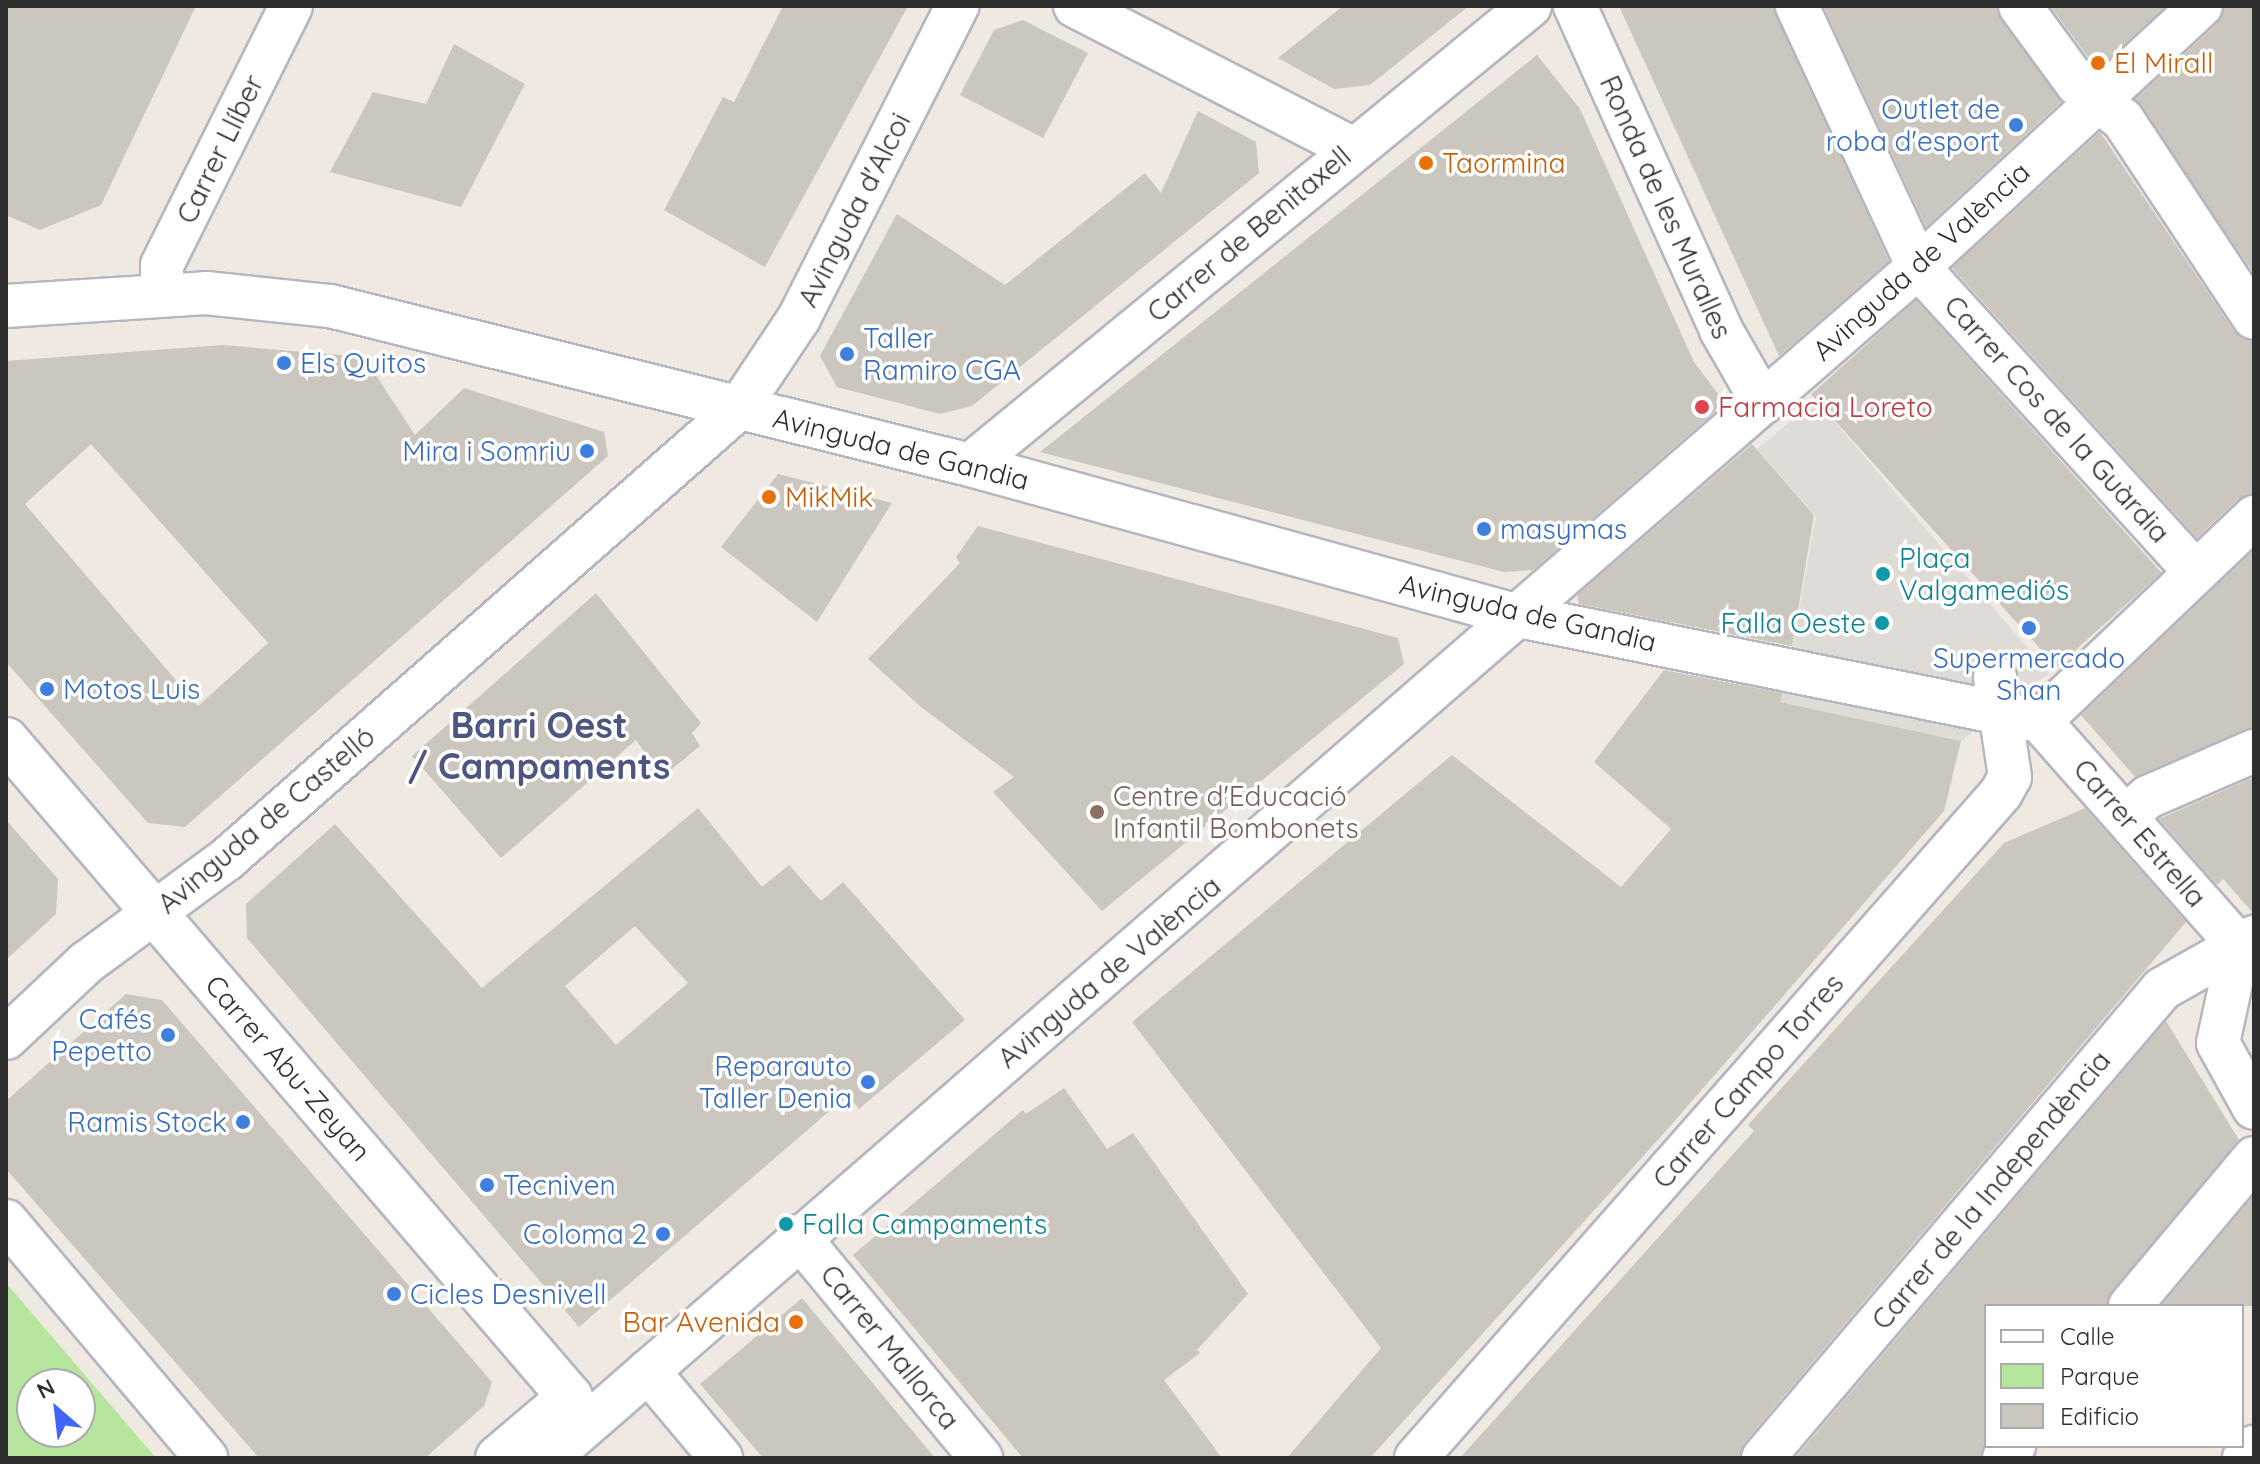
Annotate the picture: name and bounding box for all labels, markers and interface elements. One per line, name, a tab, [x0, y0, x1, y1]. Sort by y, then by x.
place label: El Mirall	[2114, 46, 2213, 80]
marker: El Mirall	[2089, 54, 2107, 72]
street label: Carrer Llíber	[170, 69, 270, 229]
street label: Ronda de les Muralles	[1593, 70, 1739, 344]
place label: Outlet de roba d'esport	[1826, 92, 2000, 158]
street label: Avinguda d'Alcoi	[791, 107, 917, 313]
marker: Outlet de roba d'esport	[2007, 116, 2025, 134]
street label: Carrer de Benitaxell	[1140, 139, 1358, 329]
place label: Taormina	[1442, 146, 1565, 180]
marker: Taormina	[1417, 154, 1435, 172]
street label: Avinguda de València	[1806, 155, 2036, 367]
street label: Carrer Cos de la Guàrdia	[1937, 289, 2177, 549]
place label: Taller Ramiro CGA	[863, 321, 1021, 387]
marker: Taller Ramiro CGA	[838, 345, 856, 363]
place label: Els Quitos	[300, 346, 426, 380]
marker: Els Quitos	[275, 354, 293, 372]
place label: Farmacia Loreto	[1718, 390, 1933, 424]
marker: Farmacia Loreto	[1693, 398, 1711, 416]
street label: Avinguda de Gandia	[770, 401, 1032, 497]
place label: Mira i Somriu	[402, 434, 571, 468]
marker: Mira i Somriu	[578, 442, 596, 460]
place label: MikMik	[785, 480, 873, 514]
marker: MikMik	[760, 488, 778, 506]
place label: masymas	[1500, 512, 1627, 546]
marker: masymas	[1475, 520, 1493, 538]
place label: Plaça Valgamediós	[1899, 541, 2069, 607]
marker: Plaça Valgamediós	[1874, 565, 1892, 583]
street label: Avinguda de Gandia	[1396, 567, 1660, 659]
place label: Falla Oeste	[1720, 606, 1866, 640]
marker: Falla Oeste	[1873, 614, 1891, 632]
marker: Supermercado Shan	[2020, 619, 2038, 637]
place label: Supermercado Shan	[1933, 641, 2125, 707]
place label: Motos Luis	[63, 672, 200, 706]
marker: Motos Luis	[38, 680, 56, 698]
district label: Barri Oest / Campaments	[408, 702, 670, 787]
street label: Avinguda de Castelló	[151, 719, 381, 921]
street label: Carrer Estrella	[2067, 752, 2213, 914]
place label: Centre d'Educació Infantil Bombonets	[1113, 779, 1359, 845]
marker: Centre d'Educació Infantil Bombonets	[1088, 803, 1106, 821]
street label: Avinguda de València	[991, 869, 1227, 1075]
street label: Carrer Campo Torres	[1646, 967, 1850, 1195]
street label: Carrer Abu-Zeyan	[198, 968, 378, 1168]
place label: Cafés Pepetto	[51, 1002, 152, 1068]
marker: Cafés Pepetto	[159, 1026, 177, 1044]
street label: Carrer de la Independència	[1865, 1044, 2117, 1336]
place label: Reparauto Taller Denia	[699, 1049, 852, 1115]
marker: Reparauto Taller Denia	[859, 1073, 877, 1091]
place label: Ramis Stock	[67, 1105, 227, 1139]
marker: Ramis Stock	[234, 1113, 252, 1131]
place label: Tecniven	[503, 1168, 616, 1202]
marker: Tecniven	[478, 1176, 496, 1194]
place label: Falla Campaments	[802, 1207, 1047, 1241]
marker: Falla Campaments	[777, 1215, 795, 1233]
place label: Coloma 2	[523, 1217, 647, 1251]
marker: Coloma 2	[654, 1225, 672, 1243]
street label: Carrer Mallorca	[813, 1258, 967, 1436]
place label: Cicles Desnivell	[410, 1277, 606, 1311]
marker: Cicles Desnivell	[385, 1285, 403, 1303]
legend	[1984, 1304, 2244, 1448]
place label: Bar Avenida	[622, 1305, 780, 1339]
marker: Bar Avenida	[787, 1313, 805, 1331]
text: Calle	[2060, 1321, 2115, 1351]
text: Parque	[2060, 1361, 2139, 1391]
north arrow	[16, 1368, 96, 1448]
text: N	[32, 1372, 59, 1405]
text: Edificio	[2060, 1401, 2139, 1431]

